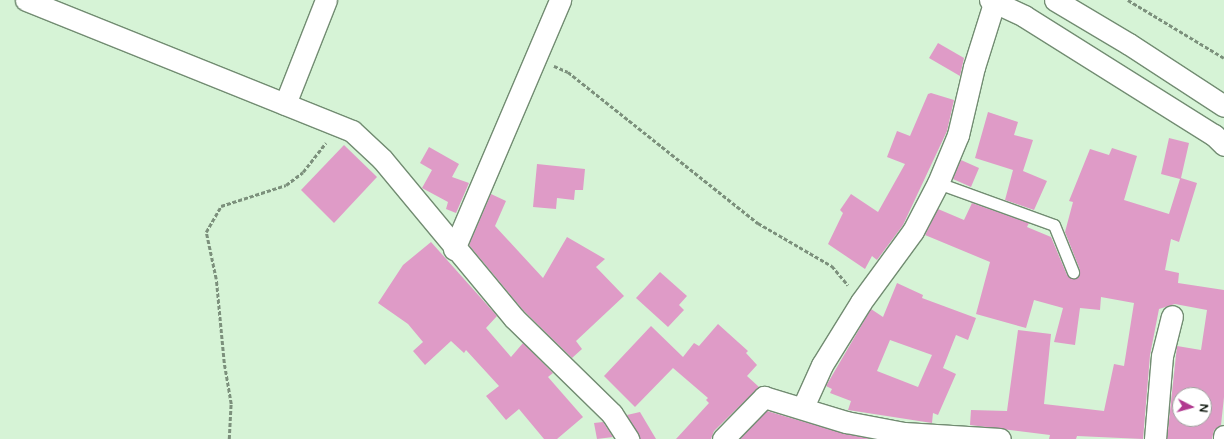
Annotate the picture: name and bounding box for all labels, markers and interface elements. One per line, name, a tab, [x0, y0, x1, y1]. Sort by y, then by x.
north arrow	[1172, 387, 1212, 427]
text: N	[1197, 403, 1210, 413]

